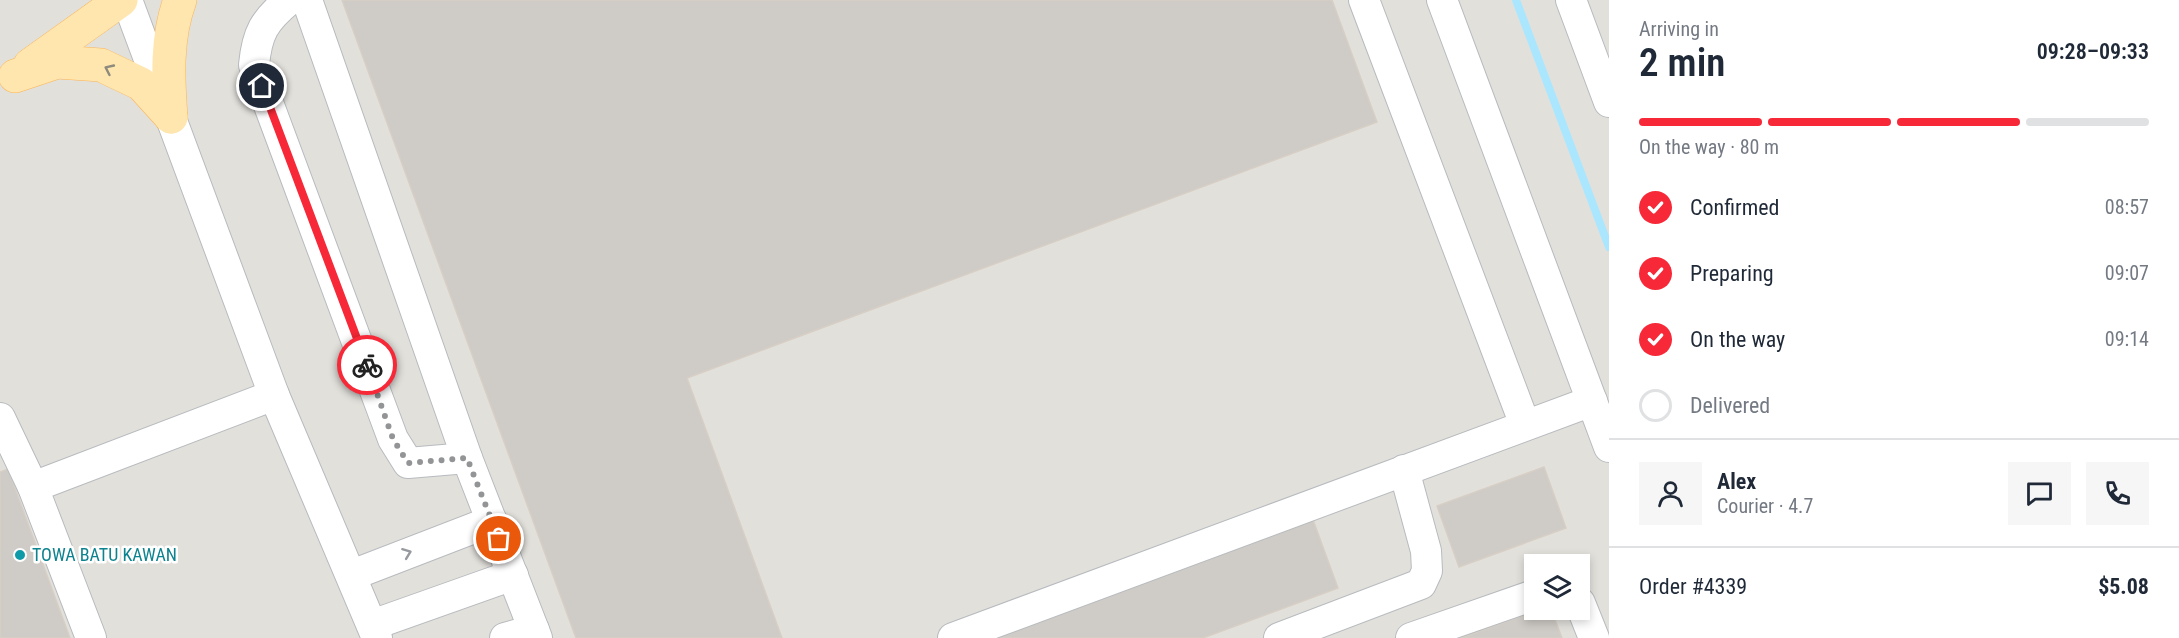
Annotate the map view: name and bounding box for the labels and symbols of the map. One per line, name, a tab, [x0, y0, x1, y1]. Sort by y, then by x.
pin	[236, 60, 287, 111]
one-way arrow	[105, 64, 116, 76]
courier	[337, 335, 397, 395]
pin	[473, 513, 524, 564]
place label: TOWA BATU KAWAN	[32, 544, 177, 565]
marker: TOWA BATU KAWAN	[13, 548, 27, 562]
one-way arrow	[401, 548, 411, 561]

